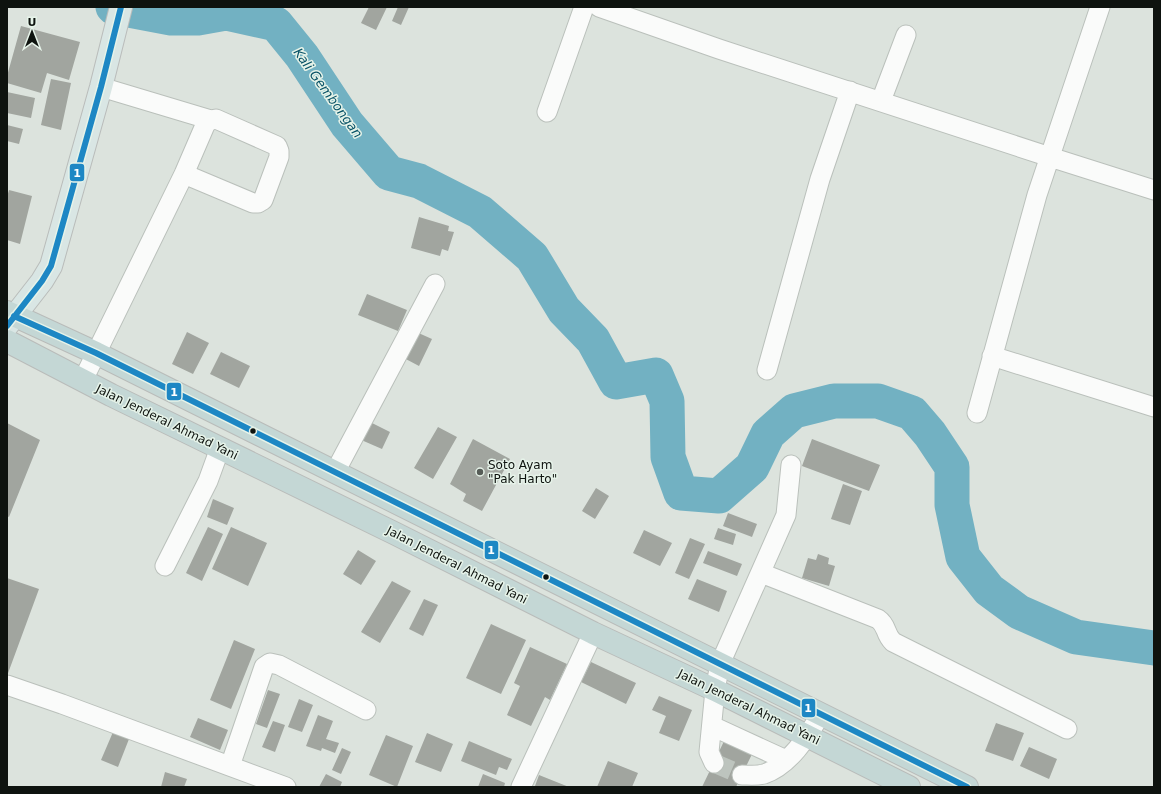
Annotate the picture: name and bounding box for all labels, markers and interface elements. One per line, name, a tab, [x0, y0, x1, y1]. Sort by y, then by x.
north arrow	[12, 12, 52, 52]
text: U	[28, 16, 36, 29]
water label: Kali Gembongan	[290, 45, 366, 141]
line badge: 1	[69, 163, 85, 182]
text: 1	[73, 167, 81, 180]
street label: Jalan Jenderal Ahmad Yani	[93, 381, 240, 463]
line badge: 1	[166, 382, 182, 401]
text: 1	[170, 386, 178, 399]
unlabelled marker	[248, 426, 258, 436]
place label: Soto Ayam "Pak Harto"	[488, 458, 557, 486]
marker: Soto Ayam "Pak Harto"	[475, 467, 485, 477]
street label: Jalan Jenderal Ahmad Yani	[383, 523, 530, 607]
line badge: 1	[484, 540, 499, 560]
text: 1	[487, 544, 495, 557]
unlabelled marker	[541, 572, 551, 582]
street label: Jalan Jenderal Ahmad Yani	[675, 666, 822, 748]
line badge: 1	[801, 698, 816, 718]
text: 1	[804, 702, 812, 715]

